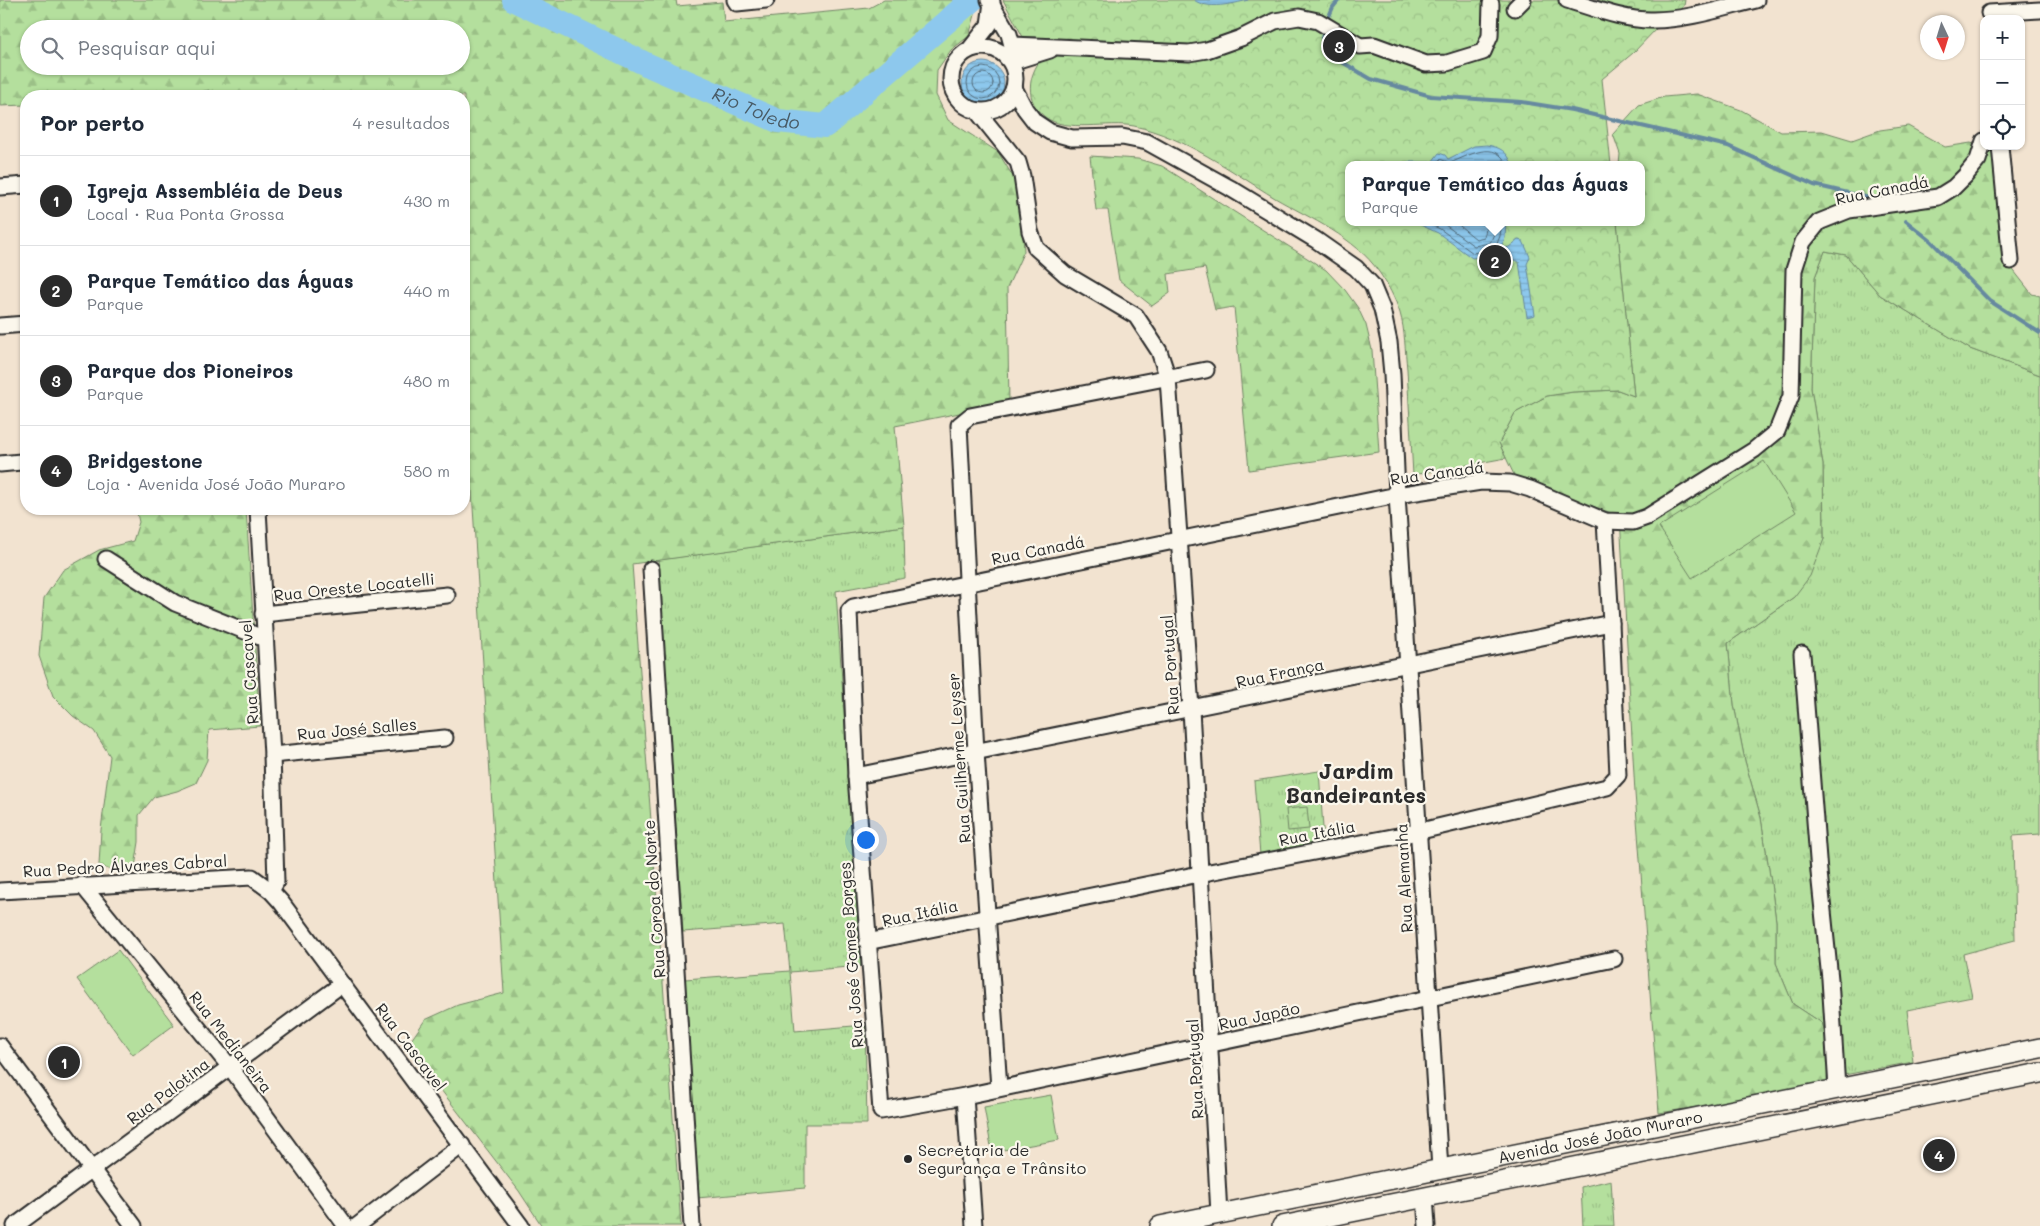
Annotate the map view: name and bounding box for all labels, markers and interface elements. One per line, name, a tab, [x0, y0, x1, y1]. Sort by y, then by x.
north arrow	[1920, 15, 1965, 60]
map controls	[1980, 15, 2025, 150]
button: +	[1980, 15, 2025, 60]
search box	[20, 20, 470, 75]
pin: 3	[1323, 27, 1355, 65]
icon: search	[38, 34, 66, 62]
text: Pesquisar aqui	[78, 35, 216, 60]
button: −	[1980, 60, 2025, 105]
water label: Rio Toledo	[709, 81, 801, 134]
button: locate	[1980, 105, 2025, 150]
text: Por perto	[40, 109, 144, 136]
text: 4 resultados	[353, 112, 450, 133]
popup	[1345, 161, 1645, 226]
street label: Rua Canadá	[1834, 170, 1930, 209]
text: Parque Temático das Águas	[1362, 171, 1628, 196]
text: Igreja Assembléia de Deus	[87, 178, 343, 203]
text: 1	[52, 190, 60, 211]
text: 430 m	[403, 190, 450, 211]
text: Parque	[1362, 196, 1418, 217]
text: Local · Rua Ponta Grossa	[87, 203, 285, 224]
pin: 2	[1479, 242, 1511, 280]
text: Parque Temático das Águas	[87, 268, 354, 293]
text: 2	[52, 280, 60, 301]
text: 440 m	[403, 280, 450, 301]
text: Parque	[87, 293, 144, 314]
text: Parque dos Pioneiros	[87, 358, 293, 383]
text: 3	[51, 370, 61, 391]
text: 480 m	[403, 370, 450, 391]
text: Parque	[87, 383, 144, 404]
text: Bridgestone	[87, 448, 203, 473]
street label: Rua Canadá	[1389, 456, 1485, 489]
text: 4	[51, 460, 61, 481]
text: 580 m	[403, 460, 450, 481]
text: Loja · Avenida José João Muraro	[87, 473, 345, 494]
street label: Rua Canadá	[990, 530, 1086, 569]
street label: Rua Oreste Locatelli	[272, 568, 435, 605]
street label: Rua Portugal	[1156, 614, 1183, 716]
street label: Rua Cascavel	[234, 619, 263, 725]
street label: Rua França	[1234, 653, 1326, 692]
street label: Rua Guilherme Leyser	[942, 672, 975, 844]
street label: Rua José Salles	[296, 713, 418, 744]
district label: Jardim Bandeirantes	[1286, 757, 1426, 808]
street label: Rua Itália	[1277, 815, 1357, 850]
street label: Rua Coroa do Norte	[637, 819, 670, 979]
street label: Rua Alemanha	[1390, 823, 1417, 933]
your location	[853, 827, 879, 853]
street label: Rua Pedro Álvares Cabral	[22, 850, 228, 881]
street label: Rua José Gomes Borges	[834, 861, 867, 1049]
street label: Rua Itália	[880, 894, 960, 931]
street label: Rua Medianeira	[185, 987, 278, 1097]
street label: Rua Japão	[1217, 997, 1301, 1034]
street label: Rua Cascavel	[371, 998, 451, 1095]
street label: Rua Portugal	[1181, 1018, 1208, 1120]
pin: 1	[48, 1043, 80, 1081]
street label: Rua Palotina	[122, 1053, 213, 1129]
street label: Avenida José João Muraro	[1496, 1106, 1704, 1167]
pin: 4	[1923, 1136, 1955, 1174]
place label: Secretaria de Segurança e Trânsito	[918, 1139, 1086, 1178]
marker: Secretaria de Segurança e Trânsito	[902, 1153, 914, 1165]

